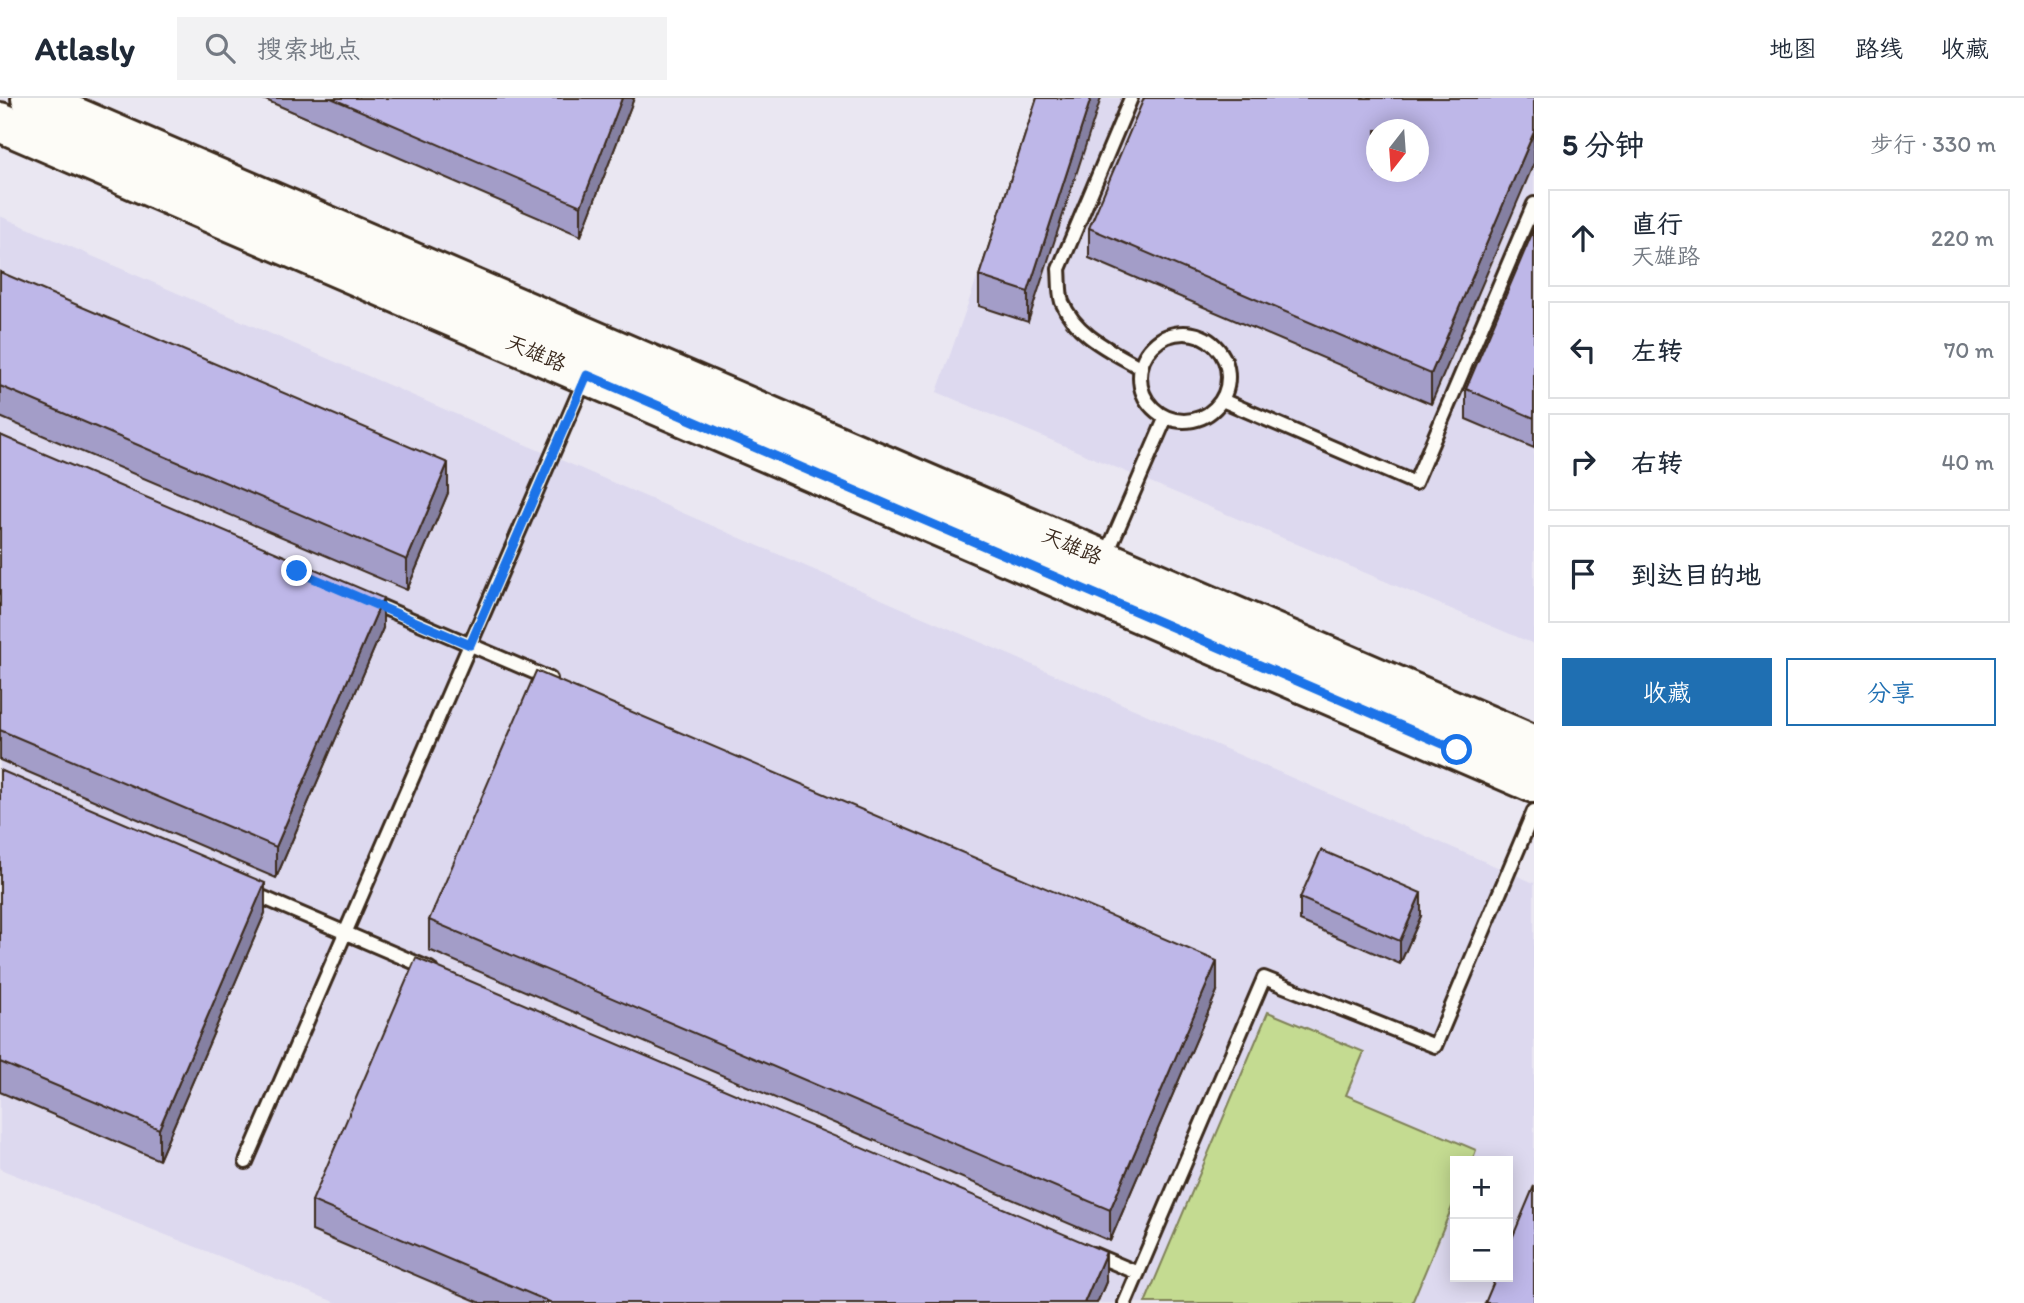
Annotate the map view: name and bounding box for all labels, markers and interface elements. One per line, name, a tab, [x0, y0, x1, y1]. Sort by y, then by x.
search box	[177, 17, 667, 80]
text: Atlasly	[35, 29, 135, 68]
icon: search	[201, 29, 239, 67]
text: 搜索地点	[257, 33, 361, 65]
text: 地图	[1769, 34, 1817, 63]
text: 路线	[1855, 34, 1903, 63]
text: 收藏	[1941, 34, 1989, 63]
north arrow	[1366, 119, 1429, 182]
text: 5 分钟	[1562, 126, 1645, 163]
text: 步行 · 330 m	[1870, 130, 1996, 158]
text: 直行	[1631, 208, 1683, 240]
icon: ahead	[1564, 219, 1602, 257]
text: 220 m	[1931, 224, 1994, 252]
text: 天雄路	[1631, 242, 1700, 270]
street label: 天雄路	[502, 329, 570, 376]
icon: left	[1564, 331, 1602, 369]
text: 左转	[1631, 335, 1683, 367]
text: 70 m	[1944, 336, 1994, 364]
icon: right	[1564, 443, 1602, 481]
text: 右转	[1631, 447, 1683, 479]
text: 40 m	[1941, 448, 1994, 476]
street label: 天雄路	[1038, 522, 1106, 569]
route end	[281, 555, 312, 586]
icon: arrive	[1564, 555, 1602, 593]
text: 到达目的地	[1631, 559, 1761, 591]
button: 收藏	[1562, 658, 1772, 726]
button: 分享	[1786, 658, 1996, 726]
route start	[1441, 734, 1472, 765]
map controls	[1450, 1156, 1513, 1282]
button: +	[1450, 1156, 1513, 1219]
button: −	[1450, 1219, 1513, 1282]

